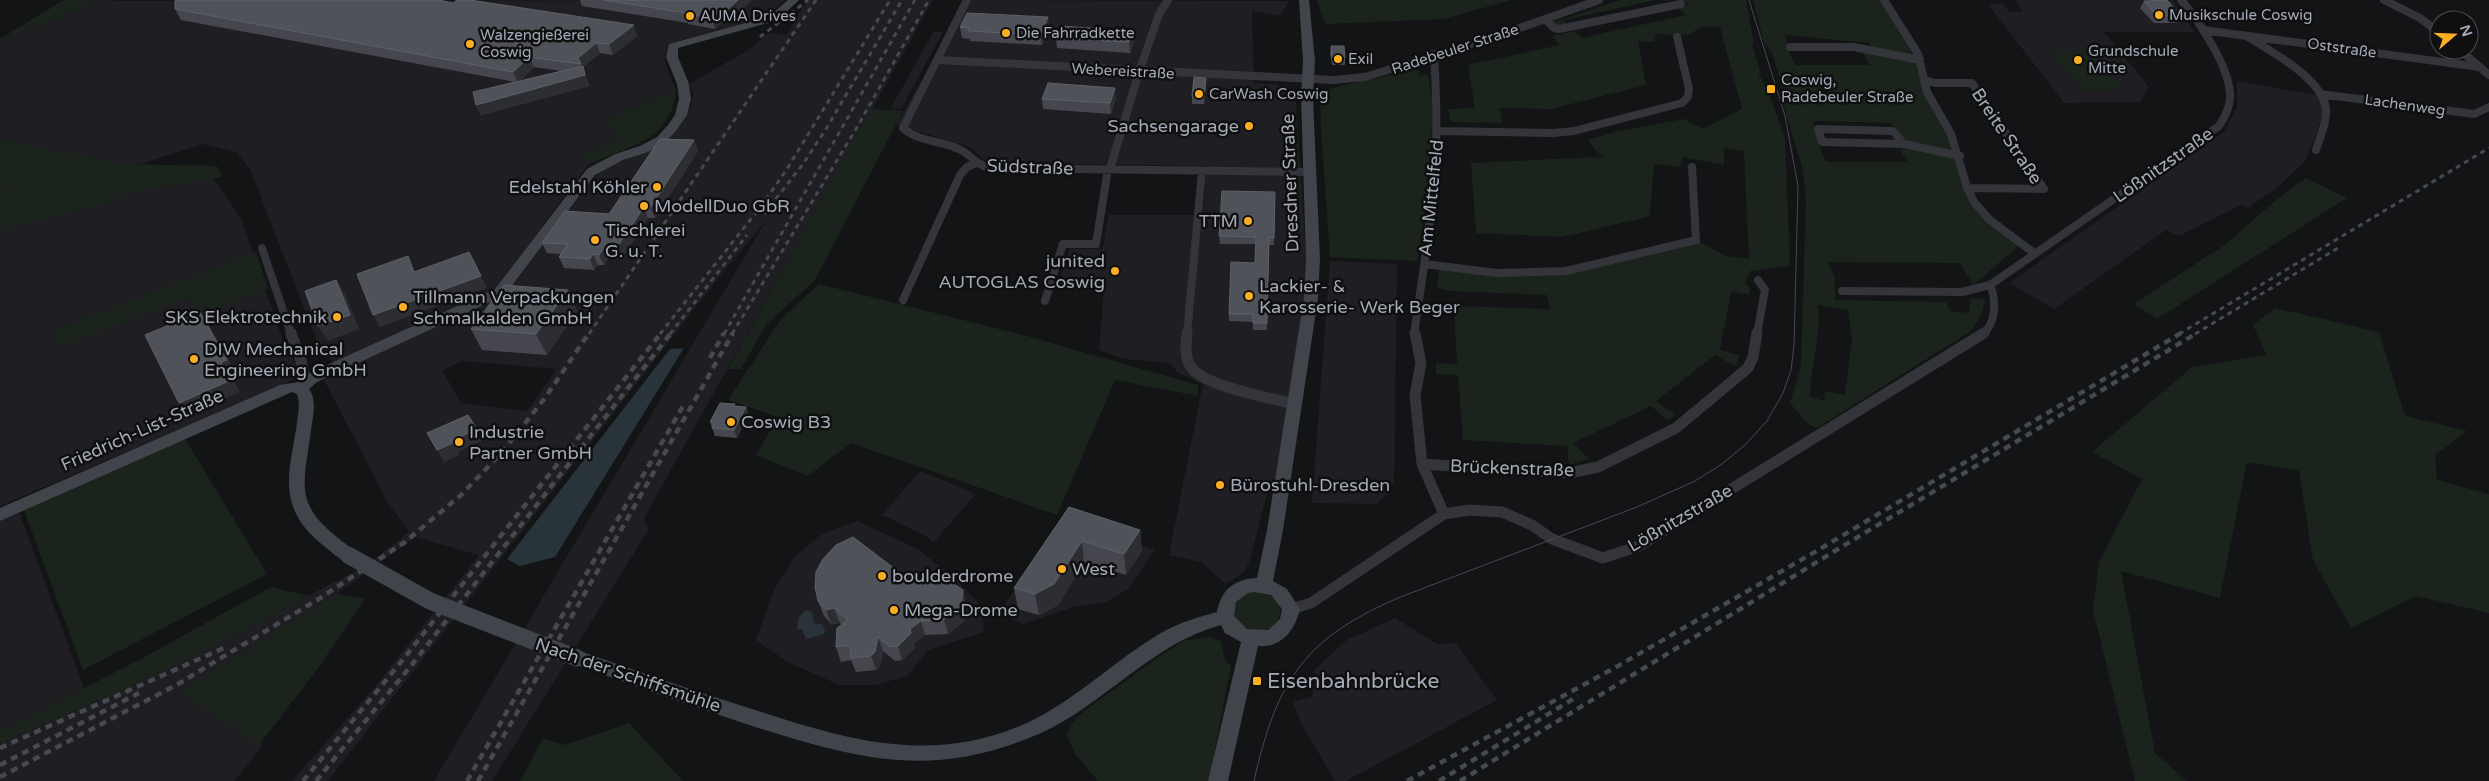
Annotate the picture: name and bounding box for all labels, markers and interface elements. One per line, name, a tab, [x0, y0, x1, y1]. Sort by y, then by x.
place label: Musikschule Coswig	[2169, 6, 2313, 24]
place label: AUMA Drives	[700, 7, 796, 25]
marker: Musikschule Coswig	[2153, 9, 2165, 21]
marker: AUMA Drives	[684, 10, 696, 22]
north arrow	[2429, 10, 2479, 60]
street label: Radebeuler Straße	[1389, 20, 1521, 78]
text: N	[2456, 23, 2476, 39]
place label: Die Fahrradkette	[1016, 24, 1135, 42]
place label: Walzengießerei Coswig	[480, 26, 589, 61]
marker: Die Fahrradkette	[1000, 27, 1012, 39]
street label: Oststraße	[2306, 34, 2378, 62]
marker: Walzengießerei Coswig	[464, 38, 476, 50]
place label: Grundschule Mitte	[2088, 42, 2178, 77]
place label: Exil	[1348, 50, 1373, 68]
marker: Exil	[1332, 53, 1344, 65]
marker: Grundschule Mitte	[2072, 54, 2084, 66]
street label: Webereistraße	[1071, 59, 1175, 83]
place label: Coswig, Radebeuler Straße	[1781, 71, 1913, 106]
marker: Coswig, Radebeuler Straße	[1765, 83, 1777, 95]
street label: Breite Straße	[1967, 84, 2047, 188]
place label: CarWash Coswig	[1209, 85, 1328, 103]
marker: CarWash Coswig	[1193, 88, 1205, 100]
street label: Lachenweg	[2363, 90, 2447, 120]
street label: Dresdner Straße	[1277, 113, 1303, 253]
place label: Sachsengarage	[1107, 115, 1239, 137]
marker: Sachsengarage	[1243, 120, 1255, 132]
street label: Lößnitzstraße	[2109, 122, 2217, 208]
street label: Am Mittelfeld	[1414, 139, 1448, 257]
street label: Südstraße	[986, 154, 1074, 180]
place label: Edelstahl Köhler	[509, 176, 647, 198]
marker: Edelstahl Köhler	[651, 181, 663, 193]
place label: ModellDuo GbR	[654, 195, 790, 217]
marker: ModellDuo GbR	[638, 200, 650, 212]
place label: TTM	[1199, 210, 1238, 232]
marker: TTM	[1242, 215, 1254, 227]
place label: Tischlerei G. u. T.	[605, 219, 685, 262]
marker: Tischlerei G. u. T.	[589, 234, 601, 246]
place label: junited AUTOGLAS Coswig	[938, 250, 1105, 293]
marker: junited AUTOGLAS Coswig	[1109, 265, 1121, 277]
place label: Lackier- & Karosserie- Werk Beger	[1259, 275, 1460, 318]
place label: Tillmann Verpackungen Schmalkalden GmbH	[413, 286, 614, 329]
marker: Lackier- & Karosserie- Werk Beger	[1243, 290, 1255, 302]
marker: Tillmann Verpackungen Schmalkalden GmbH	[397, 301, 409, 313]
place label: SKS Elektrotechnik	[165, 306, 327, 328]
marker: SKS Elektrotechnik	[331, 311, 343, 323]
place label: DIW Mechanical Engineering GmbH	[204, 338, 367, 381]
marker: DIW Mechanical Engineering GmbH	[188, 353, 200, 365]
street label: Friedrich-List-Straße	[57, 384, 227, 476]
place label: Coswig B3	[741, 411, 831, 433]
marker: Coswig B3	[725, 416, 737, 428]
place label: Industrie Partner GmbH	[469, 421, 592, 464]
marker: Industrie Partner GmbH	[453, 436, 465, 448]
street label: Brückenstraße	[1450, 455, 1574, 481]
place label: Bürostuhl-Dresden	[1230, 474, 1390, 496]
marker: Bürostuhl-Dresden	[1214, 479, 1226, 491]
street label: Lößnitzstraße	[1624, 479, 1736, 557]
place label: West	[1072, 558, 1115, 580]
marker: West	[1056, 563, 1068, 575]
place label: boulderdrome	[892, 565, 1014, 587]
marker: boulderdrome	[876, 570, 888, 582]
place label: Mega-Drome	[904, 599, 1018, 621]
marker: Mega-Drome	[888, 604, 900, 616]
street label: Nach der Schiffsmühle	[532, 633, 724, 717]
place label: Eisenbahnbrücke	[1267, 669, 1440, 694]
marker: Eisenbahnbrücke	[1251, 675, 1263, 687]

